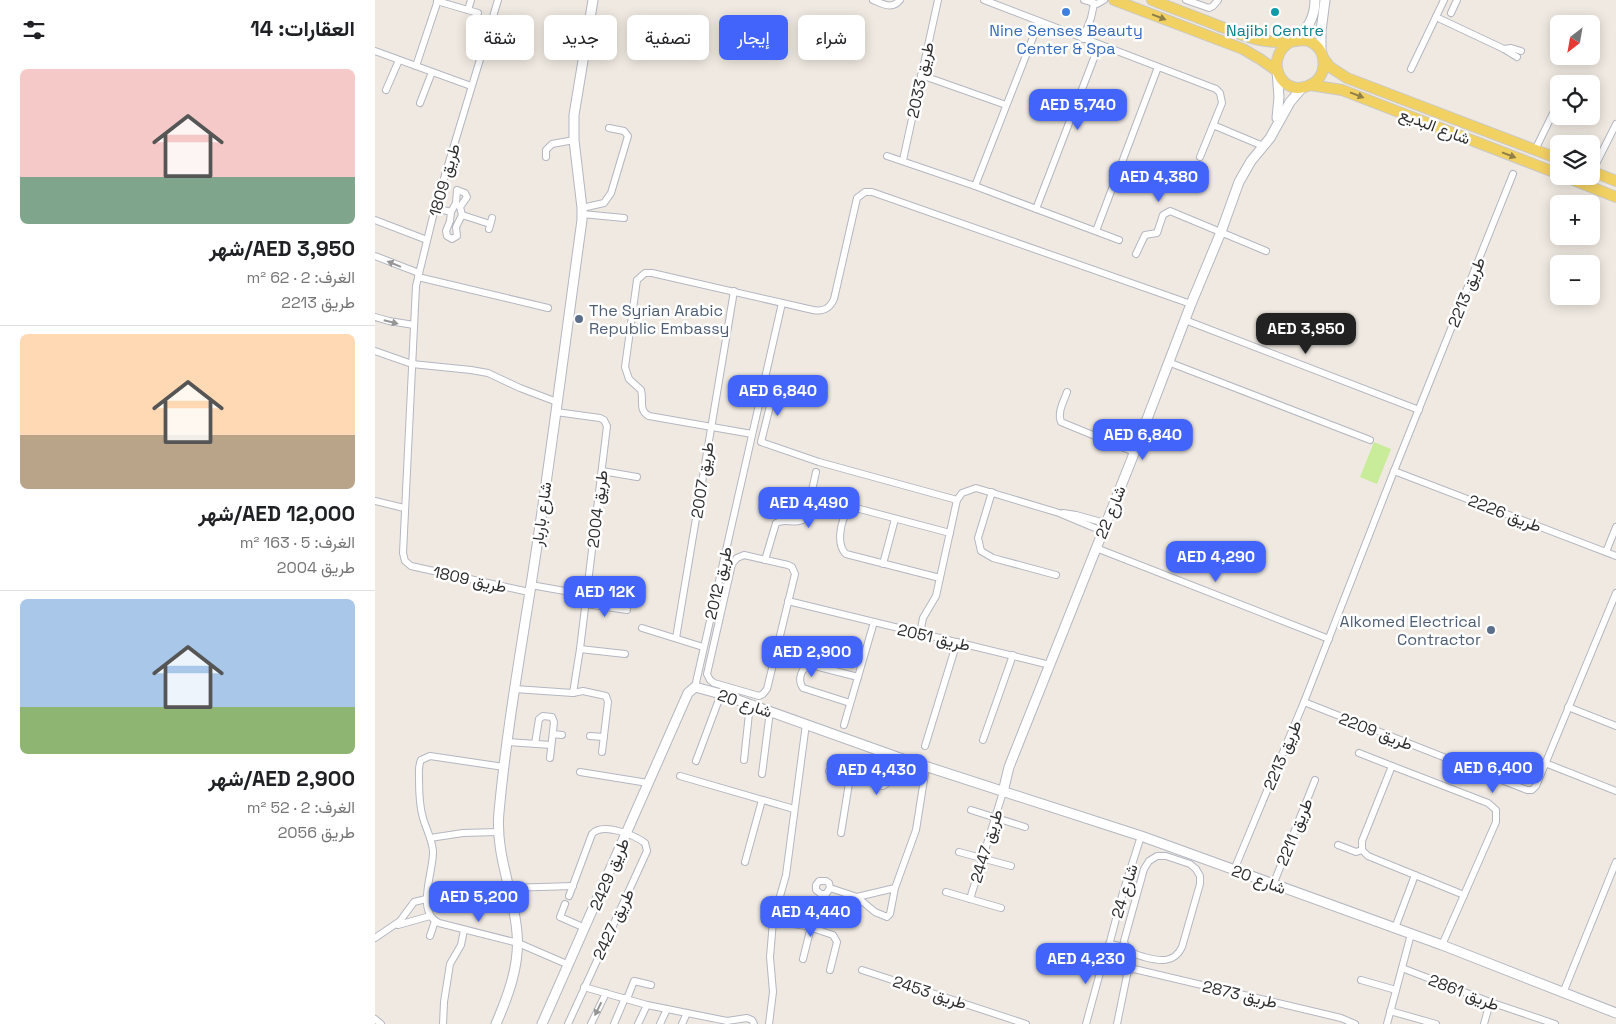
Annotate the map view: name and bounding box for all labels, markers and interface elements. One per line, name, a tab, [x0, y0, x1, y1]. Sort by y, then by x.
marker: Nine Senses Beauty Center & Spa	[1060, 6, 1072, 18]
marker: Najibi Centre	[1269, 6, 1281, 18]
one-way arrow	[1152, 14, 1166, 22]
text: العقارات: 14	[250, 15, 355, 42]
chip: شقة	[466, 15, 534, 60]
chip: جديد	[544, 15, 617, 60]
chip: تصفية	[627, 15, 709, 60]
chip: إيجار	[719, 15, 788, 60]
chip: شراء	[798, 15, 865, 60]
north arrow	[1550, 15, 1600, 65]
map controls	[1550, 15, 1600, 305]
icon: filters	[20, 16, 48, 44]
place label: Nine Senses Beauty Center & Spa	[989, 20, 1143, 59]
place label: Najibi Centre	[1226, 20, 1324, 41]
street label: طريق 2033	[902, 40, 939, 120]
button: locate	[1550, 75, 1600, 125]
pin: AED 5,740	[1021, 88, 1135, 131]
one-way arrow	[1350, 92, 1365, 100]
text: AED 5,740	[1040, 94, 1116, 115]
icon: home	[143, 101, 233, 191]
street label: شارع البديع	[1396, 103, 1473, 150]
button: layers	[1550, 135, 1600, 185]
street label: طريق 1809	[424, 141, 465, 219]
one-way arrow	[1501, 152, 1516, 159]
pin: AED 4,380	[1102, 160, 1216, 203]
text: AED 4,380	[1120, 166, 1198, 187]
button: +	[1550, 195, 1600, 245]
text: AED 3,950/شهر	[209, 235, 355, 262]
street label: طريق 2213	[1443, 254, 1490, 330]
button: −	[1550, 255, 1600, 305]
one-way arrow	[387, 259, 401, 267]
text: الغرف: 2 · 62 m²	[246, 267, 355, 288]
text: طريق 2213	[281, 292, 355, 313]
place label: The Syrian Arabic Republic Embassy	[589, 300, 729, 339]
pin: AED 3,950	[1249, 312, 1363, 355]
marker: The Syrian Arabic Republic Embassy	[573, 313, 585, 325]
one-way arrow	[384, 318, 399, 326]
text: AED 3,950	[1267, 318, 1345, 339]
icon: home	[143, 367, 233, 457]
pin: AED 6,840	[721, 374, 835, 417]
text: AED 6,840	[739, 380, 817, 401]
pin: AED 6,840	[1086, 418, 1200, 461]
text: AED 6,840	[1104, 424, 1182, 445]
street label: طريق 2007	[686, 440, 719, 520]
street label: طريق 2004	[582, 469, 613, 549]
street label: شارع باربار	[526, 481, 557, 549]
street label: شارع 22	[1090, 482, 1132, 542]
pin: AED 4,490	[752, 486, 866, 529]
street label: طريق 2226	[1465, 490, 1544, 537]
text: AED 4,490	[769, 492, 849, 513]
text: AED 12,000/شهر	[198, 500, 355, 527]
text: الغرف: 5 · 163 m²	[240, 532, 355, 553]
pin: AED 4,290	[1159, 540, 1273, 583]
street label: طريق 2012	[700, 545, 737, 622]
text: AED 4,290	[1177, 546, 1255, 567]
text: طريق 2004	[277, 557, 355, 578]
street label: طريق 1809	[431, 561, 509, 598]
pin: AED 12K	[559, 576, 651, 618]
text: AED 12K	[575, 581, 635, 602]
place label: Alkomed Electrical Contractor	[1340, 611, 1481, 650]
street label: طريق 2051	[895, 619, 972, 656]
marker: Alkomed Electrical Contractor	[1485, 624, 1497, 636]
icon: home	[143, 632, 233, 722]
pin: AED 2,900	[755, 636, 869, 678]
text: AED 2,900	[773, 641, 851, 662]
street label: شارع 20	[715, 684, 775, 723]
street label: طريق 2209	[1336, 708, 1416, 755]
street label: طريق 2213	[1258, 717, 1307, 793]
pin: AED 6,400	[1436, 752, 1550, 794]
pin: AED 4,430	[820, 754, 934, 796]
text: AED 6,400	[1453, 757, 1533, 778]
text: AED 4,430	[838, 759, 916, 780]
text: AED 2,900/شهر	[208, 765, 355, 792]
street label: طريق 2211	[1271, 795, 1317, 869]
text: الغرف: 2 · 52 m²	[247, 797, 355, 818]
street label: طريق 2447	[965, 807, 1008, 885]
text: طريق 2056	[278, 822, 355, 843]
street label: طريق 2429	[585, 835, 634, 914]
street label: شارع 20	[1228, 860, 1289, 900]
street label: شارع 24	[1106, 862, 1144, 921]
pin: AED 5,200	[422, 880, 536, 923]
street label: طريق 2427	[588, 885, 639, 963]
text: AED 5,200	[440, 886, 518, 907]
pin: AED 4,440	[754, 896, 868, 938]
text: AED 4,440	[771, 901, 851, 922]
pin: AED 4,230	[1029, 942, 1143, 985]
text: AED 4,230	[1047, 948, 1125, 969]
street label: طريق 2861	[1425, 969, 1502, 1016]
street label: طريق 2453	[890, 971, 969, 1014]
street label: طريق 2873	[1200, 976, 1279, 1013]
one-way arrow	[594, 1001, 603, 1016]

